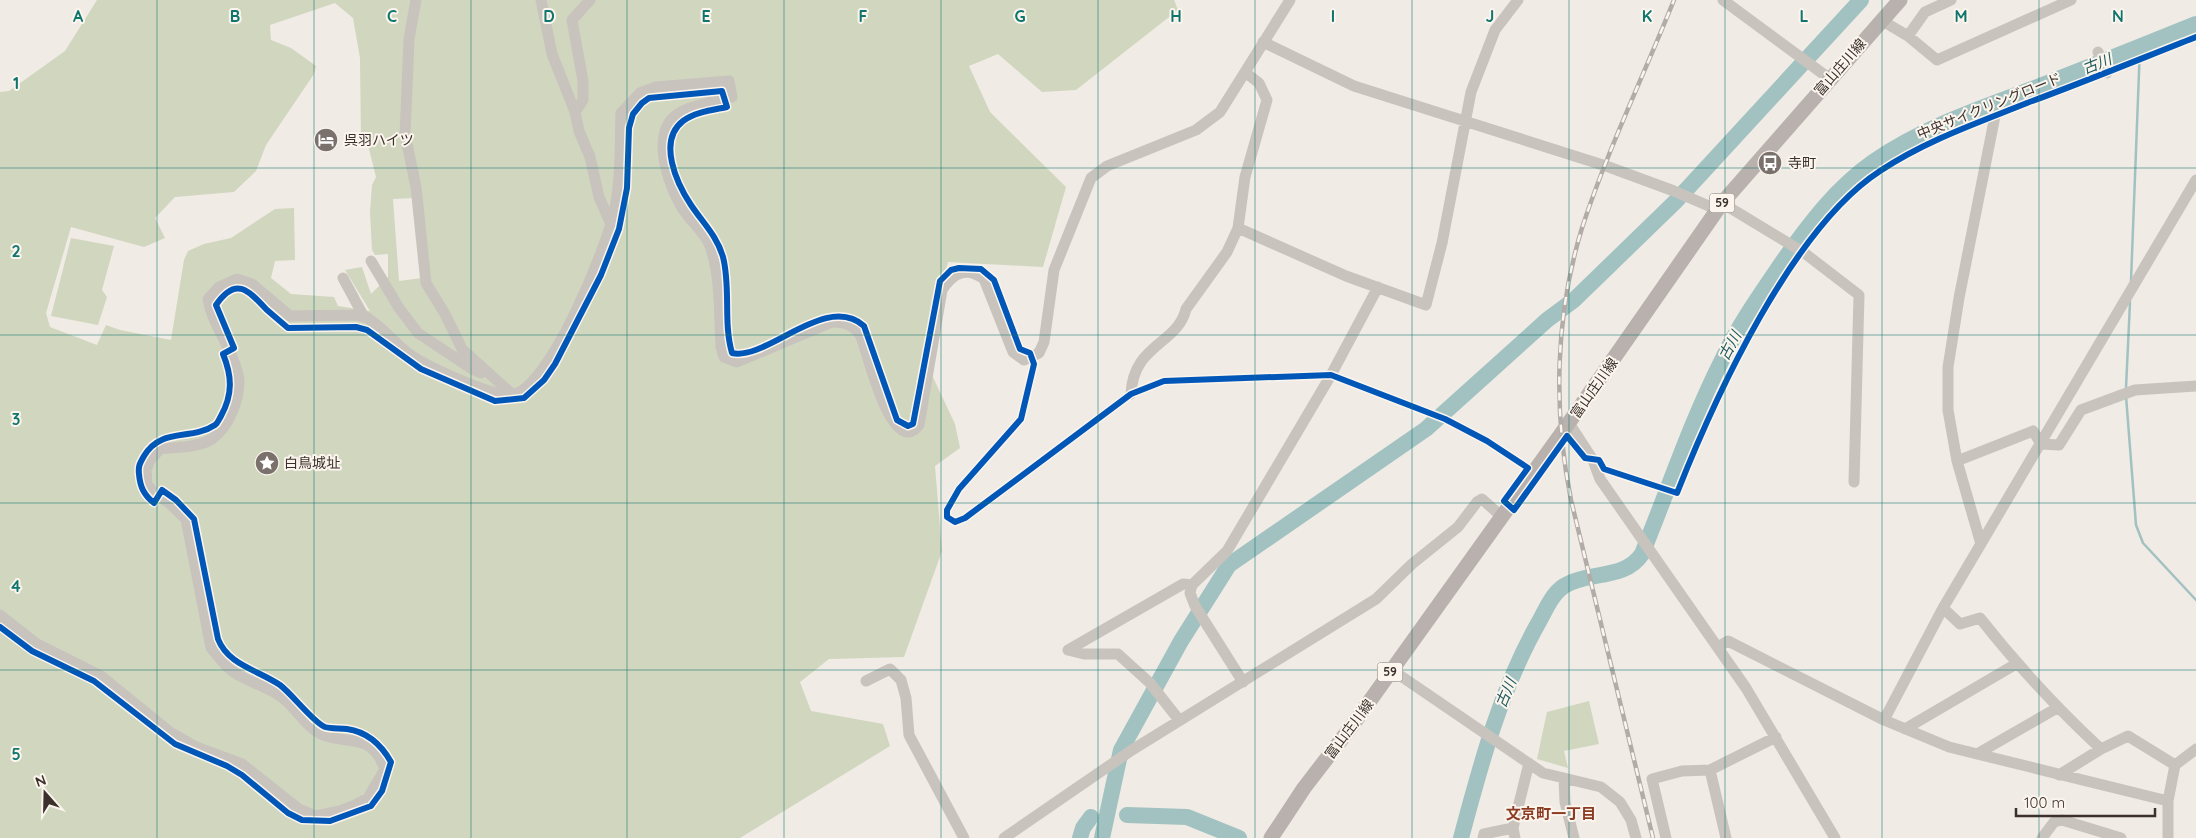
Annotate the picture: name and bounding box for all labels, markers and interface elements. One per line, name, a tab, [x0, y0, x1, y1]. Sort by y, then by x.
text: A	[73, 6, 84, 26]
text: B	[230, 6, 240, 26]
text: C	[387, 6, 397, 26]
text: D	[543, 6, 555, 26]
text: E	[701, 6, 711, 26]
text: F	[859, 6, 868, 26]
text: G	[1014, 6, 1026, 26]
text: H	[1170, 6, 1182, 26]
text: I	[1331, 6, 1335, 26]
text: J	[1486, 6, 1494, 26]
text: K	[1642, 6, 1652, 26]
text: L	[1800, 6, 1809, 26]
text: M	[1954, 6, 1968, 26]
text: N	[2112, 6, 2124, 26]
street label: 富山庄川線	[1810, 35, 1870, 99]
water label: 古川	[2079, 48, 2116, 78]
street label: 中央サイクリングロード	[1914, 69, 2064, 143]
text: 1	[13, 73, 19, 93]
hotel icon: 呉羽ハイツ	[313, 127, 339, 153]
place label: 呉羽ハイツ	[344, 131, 414, 149]
bus stop icon: 寺町	[1757, 150, 1783, 176]
place label: 寺町	[1788, 154, 1816, 172]
road number: 59	[1710, 194, 1734, 212]
text: 2	[11, 241, 21, 261]
water label: 古川	[1714, 326, 1746, 363]
street label: 富山庄川線	[1567, 354, 1621, 422]
text: 3	[12, 409, 20, 429]
place icon: 白鳥城址	[254, 450, 280, 476]
place label: 白鳥城址	[284, 454, 340, 472]
text: 4	[11, 576, 21, 596]
road number: 59	[1378, 662, 1402, 682]
water label: 古川	[1491, 673, 1521, 710]
street label: 富山庄川線	[1321, 696, 1377, 762]
text: 5	[11, 744, 21, 764]
north arrow	[20, 768, 70, 818]
text: N	[33, 771, 48, 791]
scale bar	[2016, 786, 2155, 818]
text: 100 m	[2024, 793, 2065, 812]
district label: 文京町一丁目	[1506, 804, 1596, 823]

